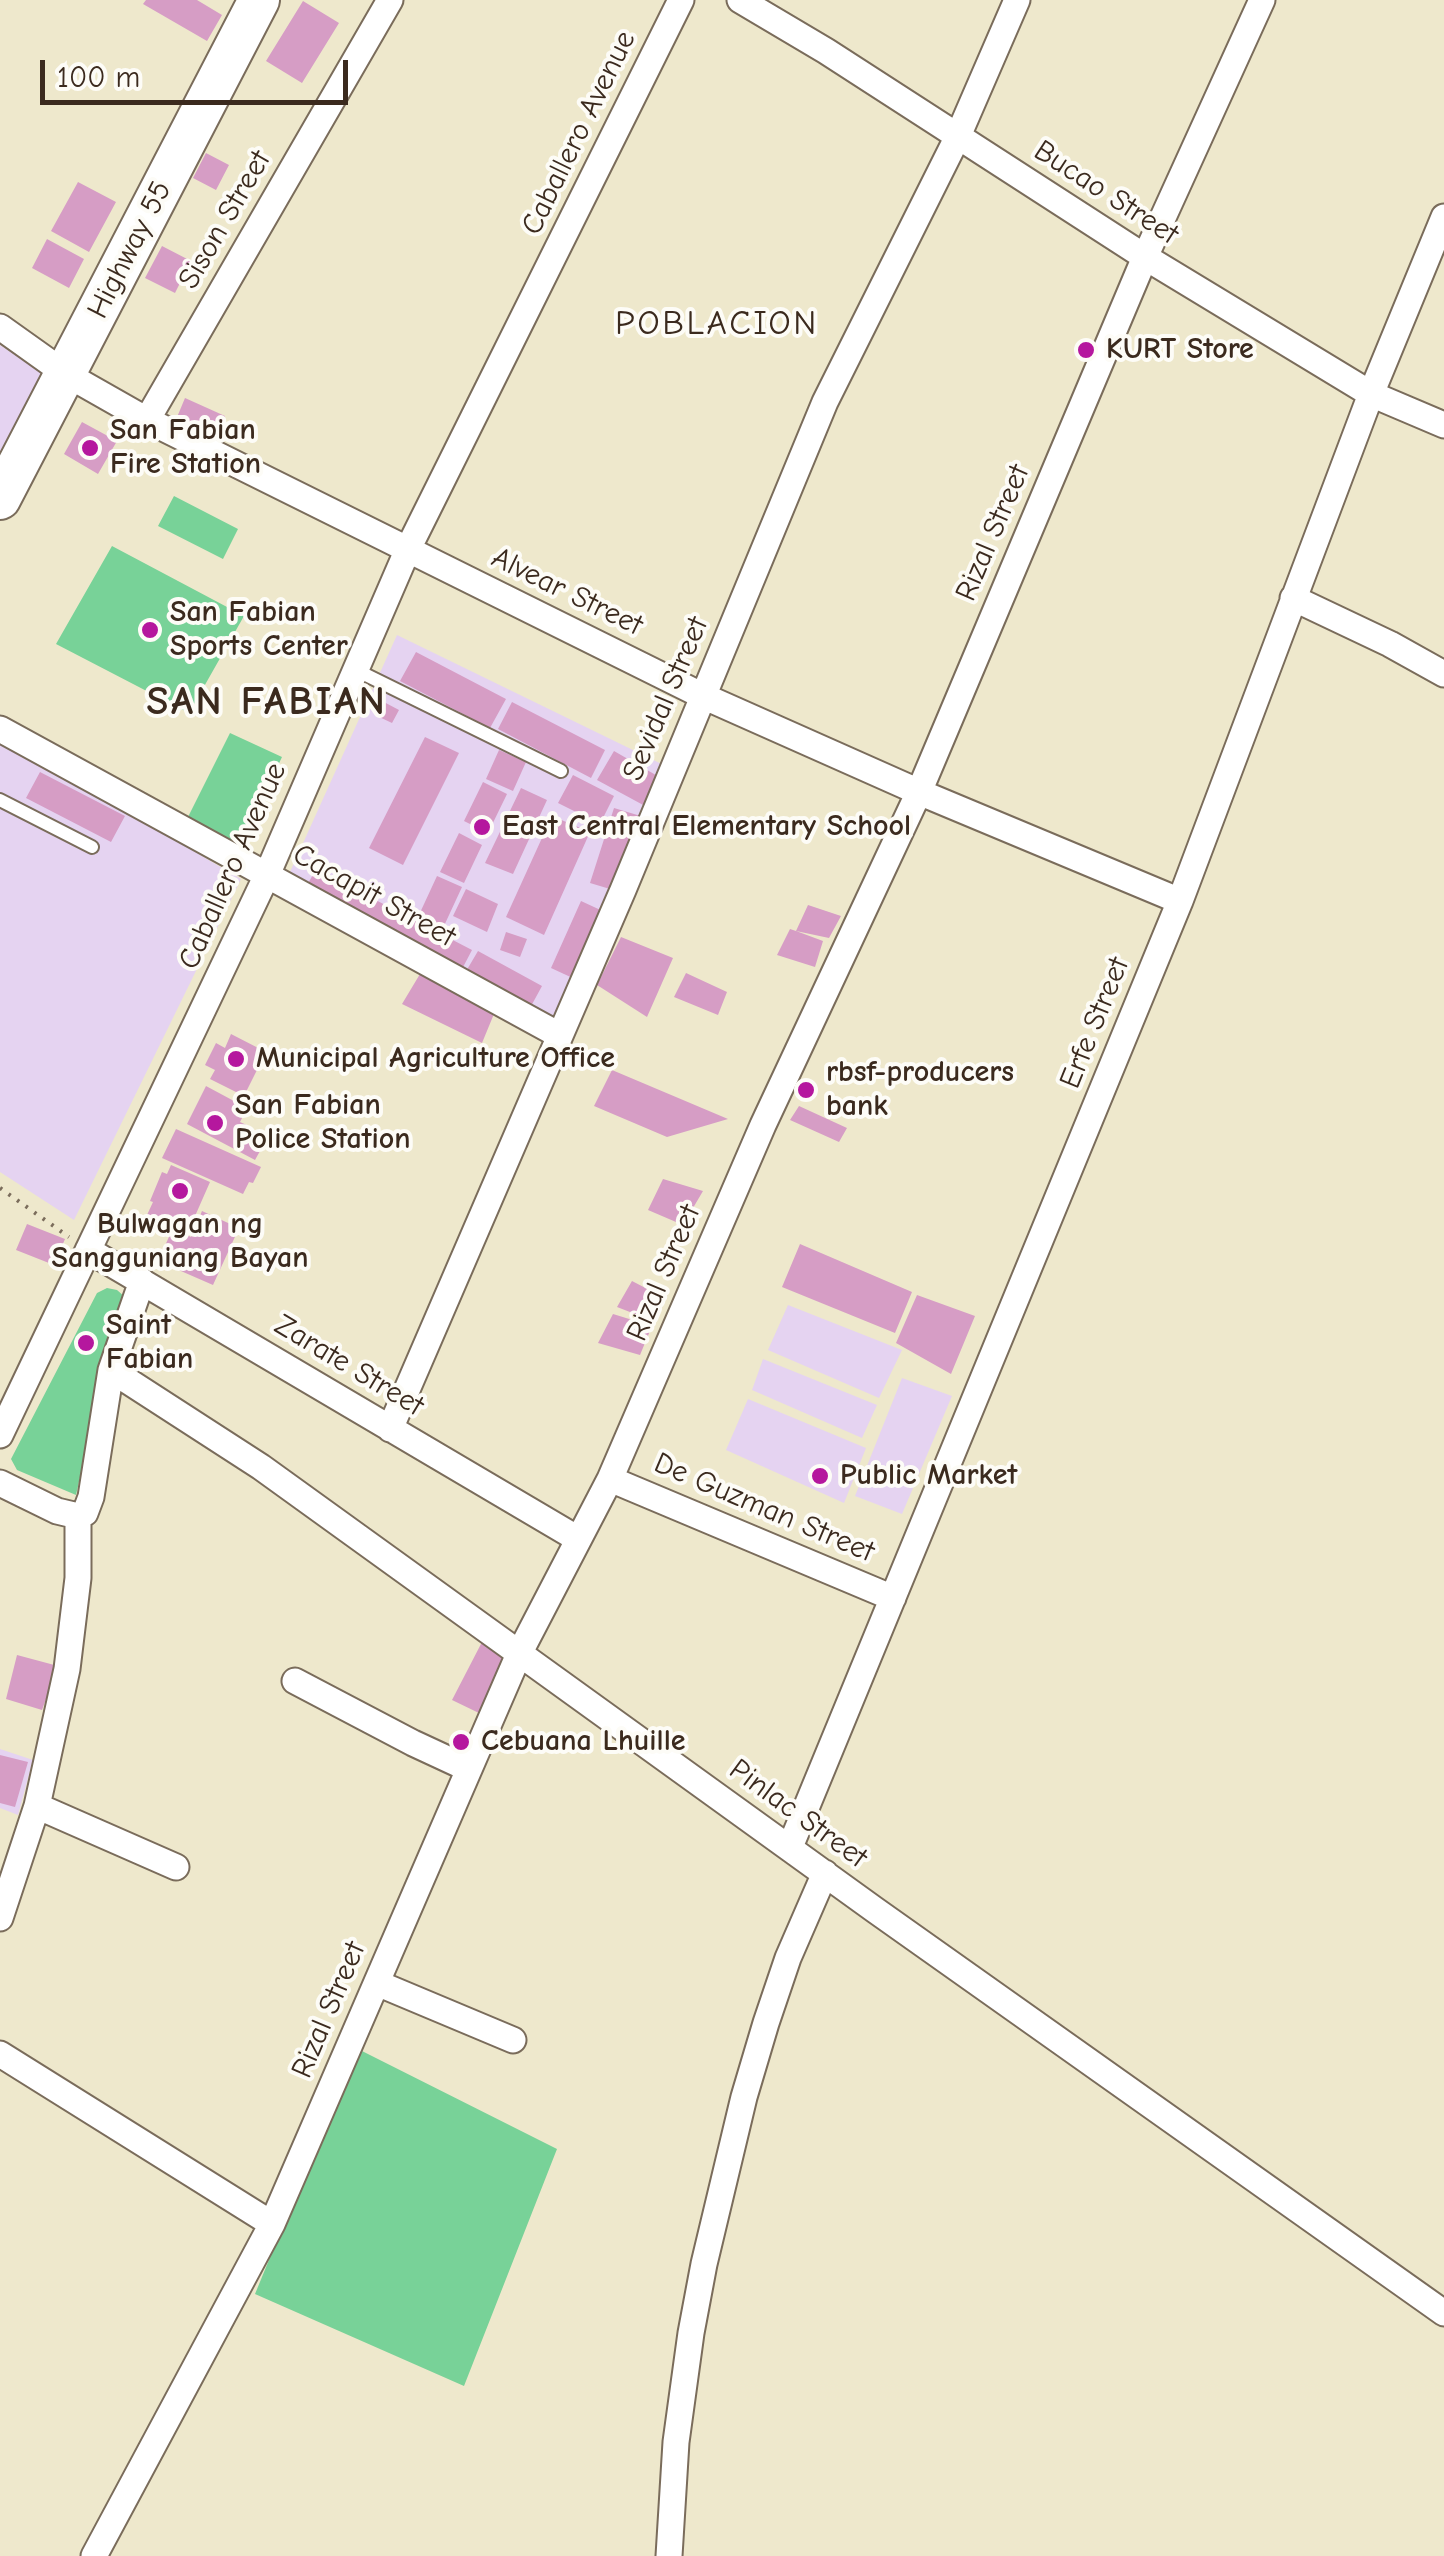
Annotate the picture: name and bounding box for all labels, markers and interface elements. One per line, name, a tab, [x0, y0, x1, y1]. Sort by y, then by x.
street label: Caballero Avenue	[514, 25, 644, 241]
scale bar	[45, 40, 352, 102]
text: 100 m	[57, 60, 140, 95]
street label: Bucao Street	[1027, 133, 1185, 253]
street label: Sison Street	[171, 145, 279, 295]
street label: Highway 55	[80, 175, 180, 325]
district label: POBLACION	[615, 303, 819, 345]
place label: KURT Store	[1106, 332, 1254, 368]
marker: KURT Store	[1075, 339, 1097, 361]
place label: San Fabian Fire Station	[110, 413, 261, 484]
marker: San Fabian Fire Station	[79, 437, 101, 459]
street label: Rizal Street	[948, 460, 1038, 606]
street label: Alvear Street	[486, 540, 648, 644]
place label: San Fabian Sports Center	[170, 595, 348, 666]
street label: Sevidal Street	[615, 612, 717, 786]
marker: San Fabian Sports Center	[139, 619, 161, 641]
district label: SAN FABIAN	[147, 679, 387, 727]
street label: Caballero Avenue	[171, 757, 295, 975]
place label: East Central Elementary School	[502, 809, 911, 845]
marker: East Central Elementary School	[471, 816, 493, 838]
street label: Cacapit Street	[286, 837, 462, 955]
street label: Erfe Street	[1052, 952, 1138, 1094]
place label: Municipal Agriculture Office	[256, 1041, 615, 1077]
marker: Municipal Agriculture Office	[225, 1048, 247, 1070]
place label: rbsf-producers bank	[826, 1055, 1014, 1126]
marker: rbsf-producers bank	[795, 1079, 817, 1101]
place label: San Fabian Police Station	[235, 1088, 411, 1158]
marker: San Fabian Police Station	[204, 1112, 226, 1134]
marker: Bulwagan ng Sangguniang Bayan	[169, 1180, 191, 1202]
street label: Rizal Street	[619, 1200, 709, 1346]
place label: Bulwagan ng Sangguniang Bayan	[52, 1207, 308, 1278]
street label: Zarate Street	[268, 1307, 430, 1425]
place label: Saint Fabian	[106, 1308, 193, 1378]
marker: Saint Fabian	[75, 1332, 97, 1354]
street label: De Guzman Street	[648, 1445, 880, 1571]
place label: Public Market	[840, 1458, 1017, 1494]
marker: Public Market	[809, 1465, 831, 1487]
place label: Cebuana Lhuille	[481, 1724, 685, 1760]
marker: Cebuana Lhuille	[450, 1731, 472, 1753]
street label: Pinlac Street	[722, 1752, 874, 1876]
street label: Rizal Street	[284, 1937, 374, 2083]

